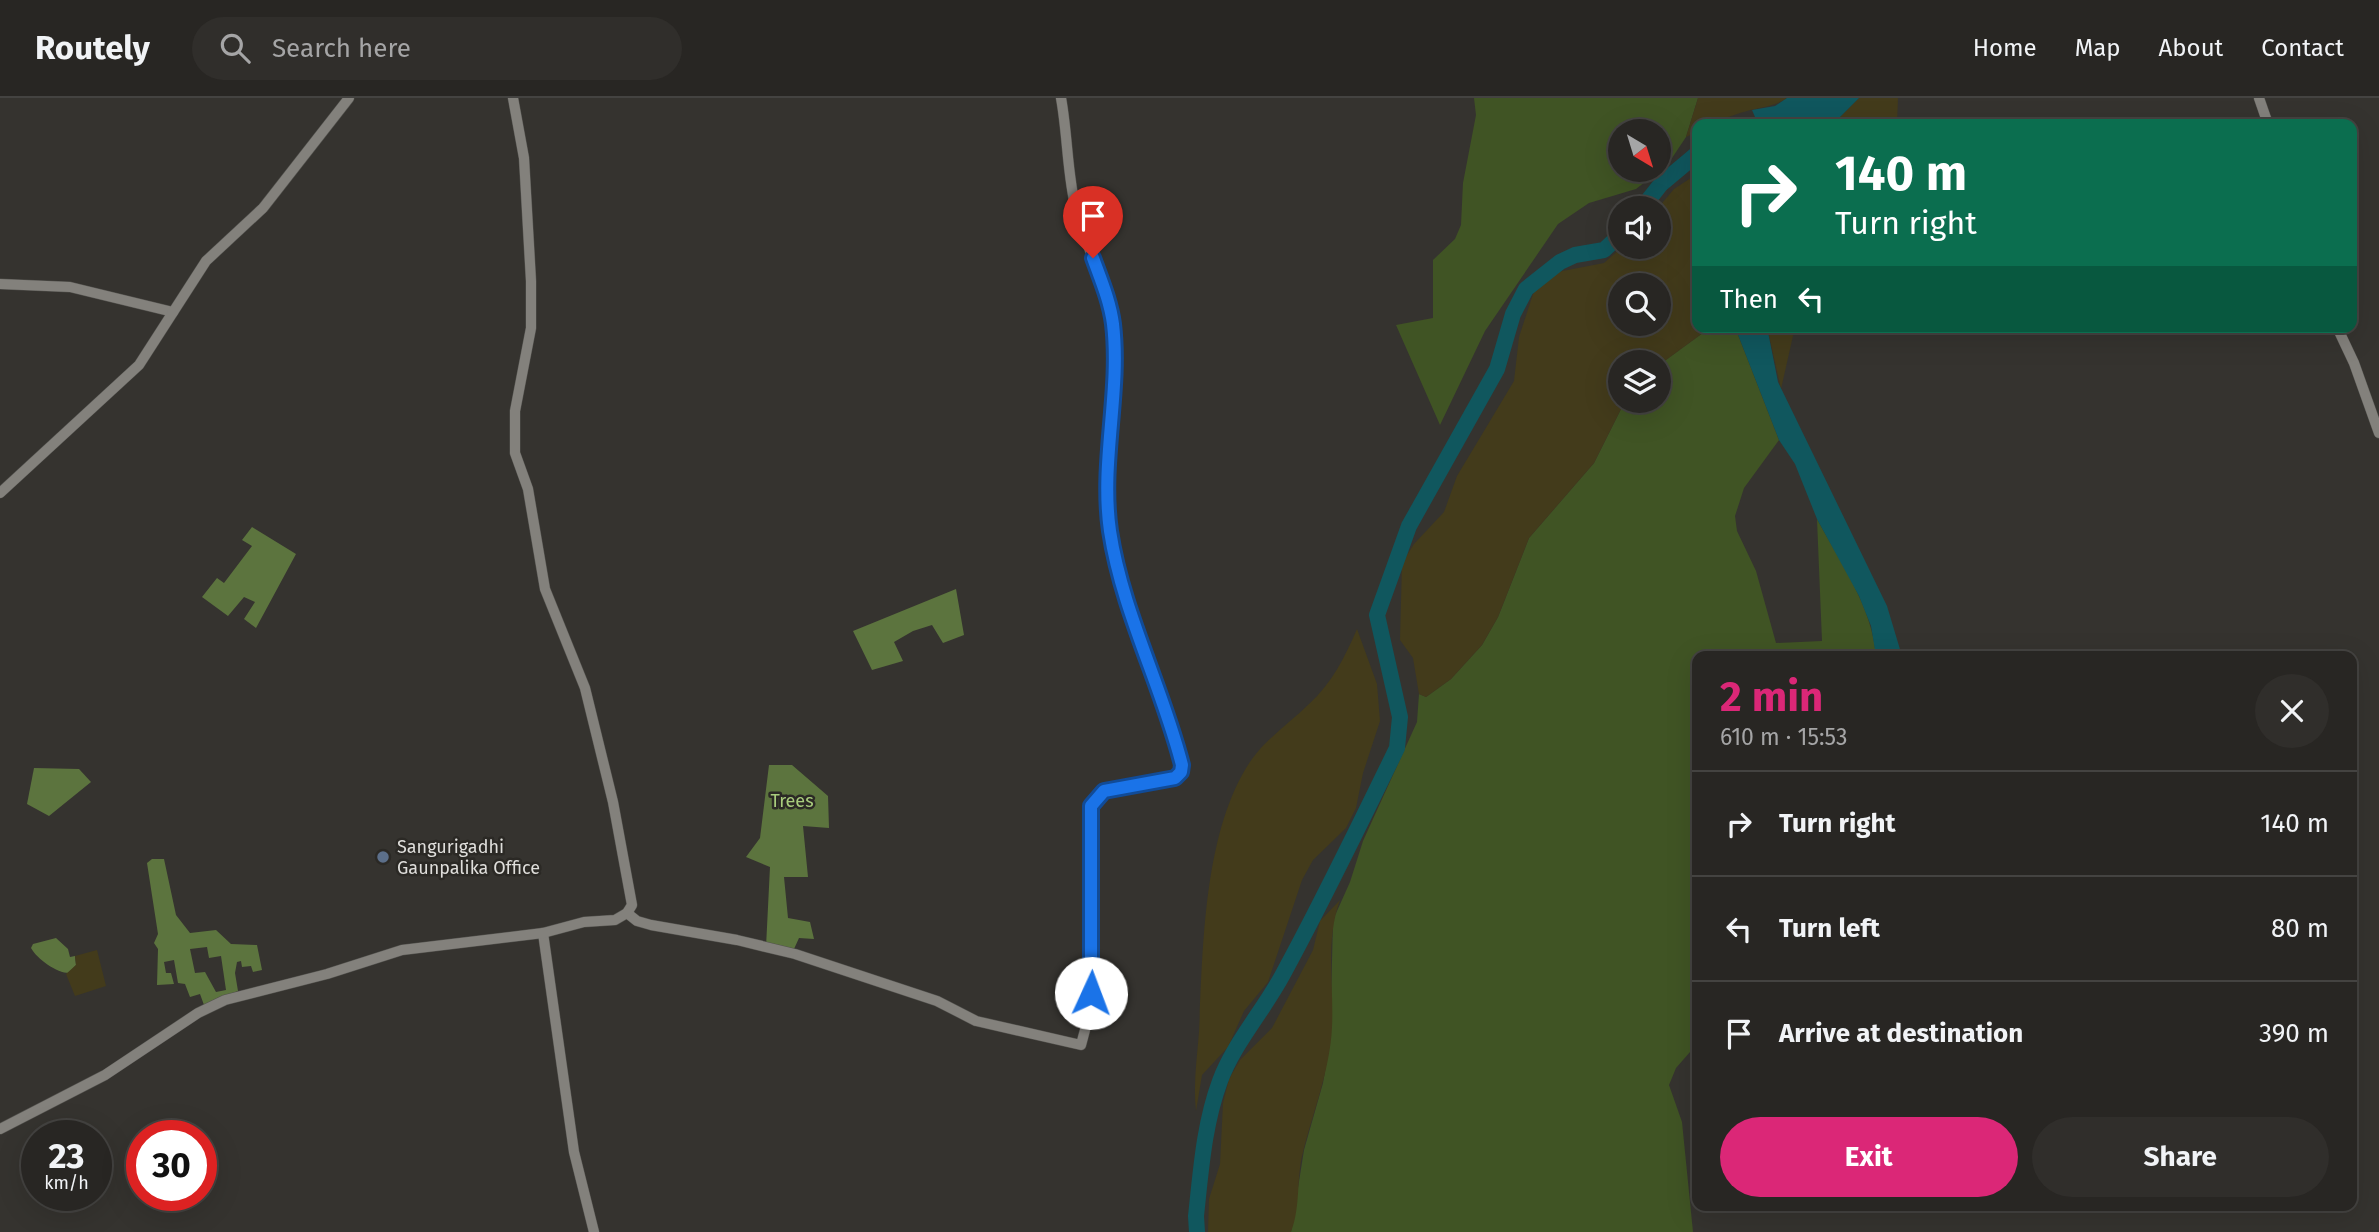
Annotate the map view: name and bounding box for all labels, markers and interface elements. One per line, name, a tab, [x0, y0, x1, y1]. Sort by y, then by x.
search box	[192, 17, 682, 80]
text: Routely	[35, 28, 150, 68]
icon: search	[216, 29, 254, 67]
text: Search here	[272, 33, 411, 64]
text: Home	[1973, 34, 2037, 62]
text: Map	[2075, 34, 2121, 62]
text: About	[2159, 34, 2223, 62]
text: Contact	[2261, 34, 2344, 62]
north arrow	[1608, 119, 1671, 182]
map controls	[1608, 119, 1671, 413]
text: 140 m	[1835, 144, 1967, 203]
icon: right	[1720, 147, 1811, 238]
pin	[1063, 186, 1123, 258]
button: sound	[1608, 196, 1671, 259]
icon: arrive	[1074, 197, 1112, 235]
text: Turn right	[1835, 204, 1977, 242]
button: search	[1608, 273, 1671, 336]
icon: left	[1792, 280, 1830, 318]
text: Then	[1720, 284, 1778, 315]
button: layers	[1608, 350, 1671, 413]
text: 2 min	[1720, 672, 1823, 722]
button: close	[2255, 674, 2329, 748]
text: 610 m · 15:53	[1720, 723, 1847, 751]
park label: Trees	[770, 790, 814, 812]
icon: right	[1720, 805, 1758, 843]
text: Turn right	[1779, 808, 1896, 839]
text: 140 m	[2260, 808, 2329, 839]
place label: Sangurigadhi Gaunpalika Office	[397, 836, 540, 879]
marker: Sangurigadhi Gaunpalika Office	[375, 849, 391, 865]
icon: left	[1720, 910, 1758, 948]
text: Turn left	[1779, 913, 1880, 944]
text: 80 m	[2271, 913, 2329, 944]
position arrow	[1054, 956, 1128, 1030]
icon: arrive	[1720, 1015, 1758, 1053]
text: Arrive at destination	[1779, 1018, 2023, 1049]
text: 390 m	[2259, 1018, 2329, 1049]
button: Exit	[1720, 1117, 2018, 1197]
button: Share	[2032, 1117, 2329, 1197]
speed limit sign: 30	[126, 1120, 217, 1211]
text: 23	[48, 1135, 85, 1177]
text: km/h	[44, 1172, 89, 1194]

